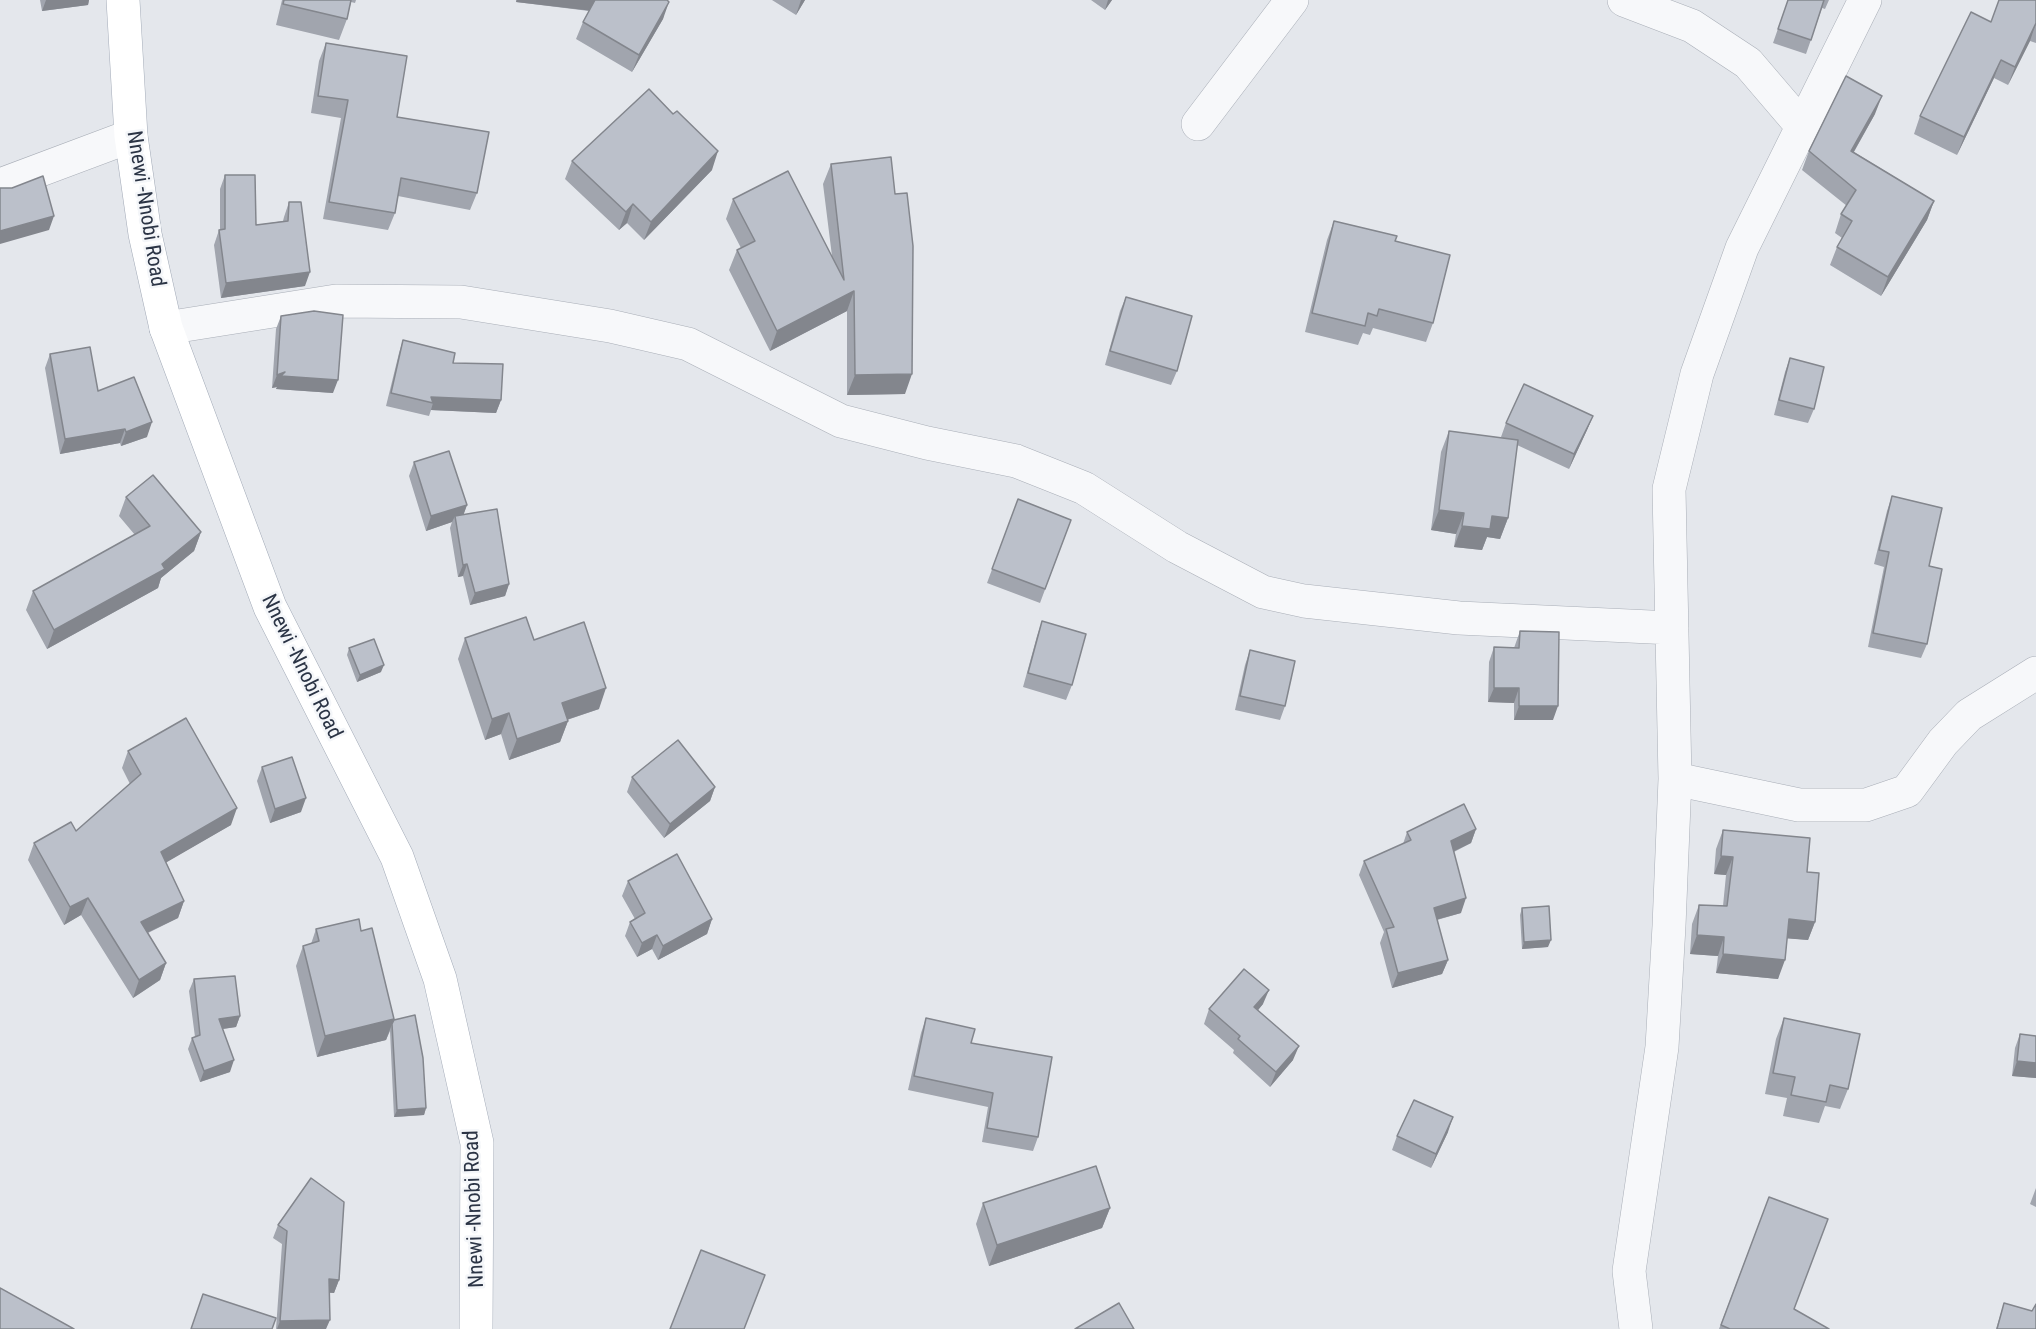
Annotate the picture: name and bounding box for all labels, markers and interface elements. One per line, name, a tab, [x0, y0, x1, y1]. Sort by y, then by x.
street label: Nnewi -Nnobi Road	[120, 129, 170, 289]
street label: Nnewi -Nnobi Road	[255, 591, 347, 743]
street label: Nnewi -Nnobi Road	[460, 1130, 490, 1288]

